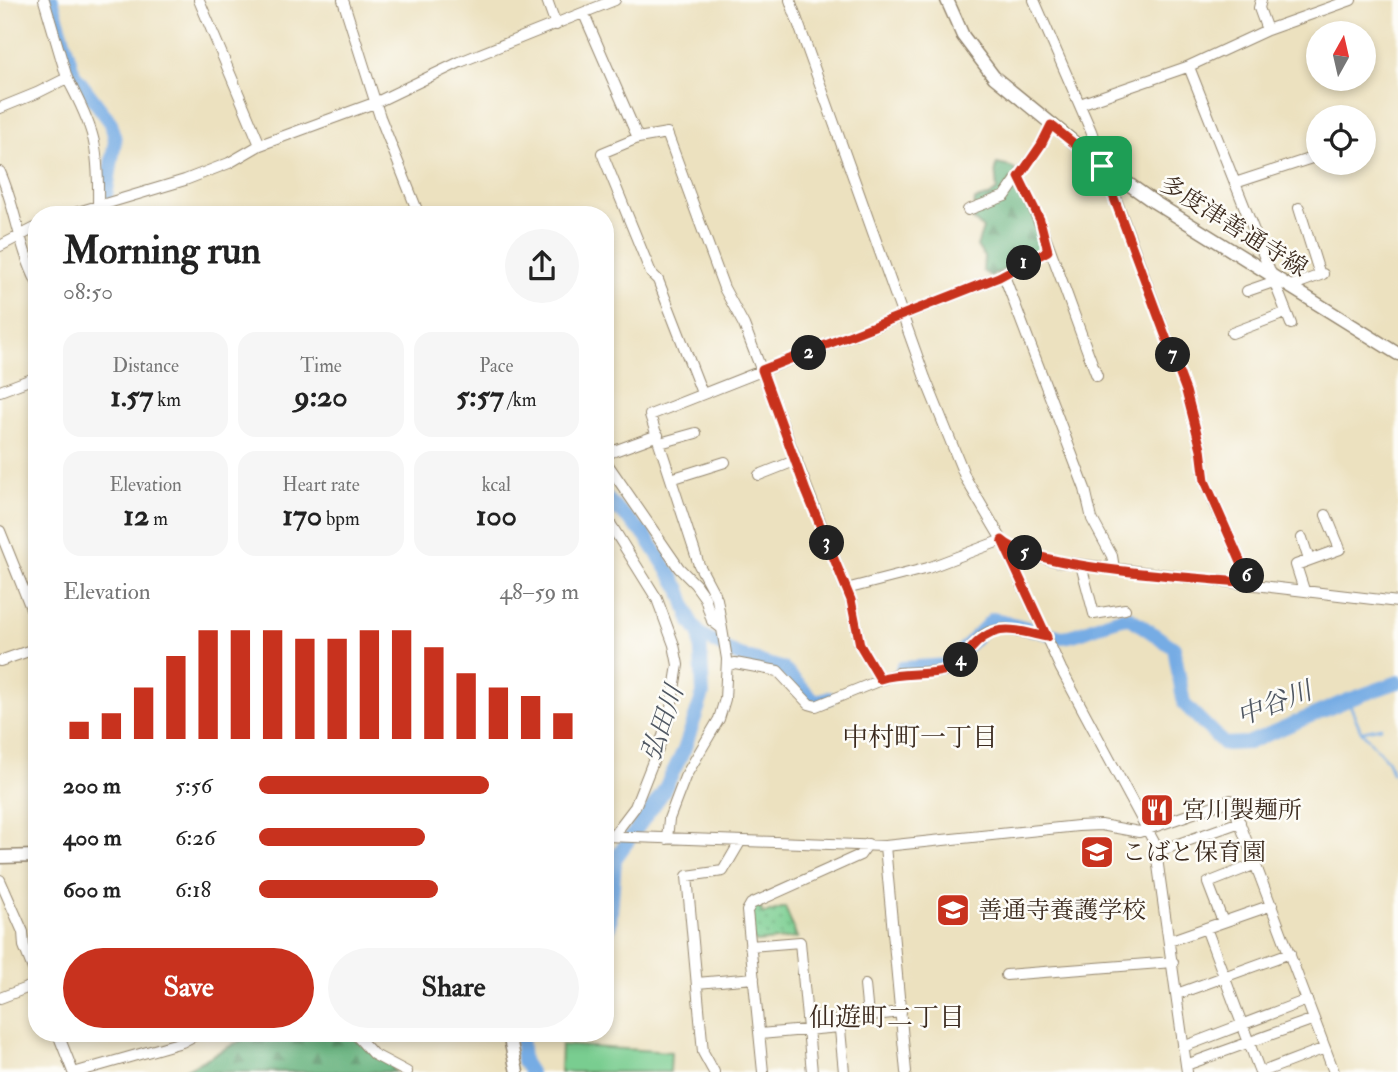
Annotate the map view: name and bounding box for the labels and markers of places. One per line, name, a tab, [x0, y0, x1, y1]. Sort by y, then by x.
pin	[1072, 136, 1132, 196]
pin: 1	[1006, 246, 1042, 280]
pin: 2	[792, 336, 826, 370]
pin: 7	[1156, 338, 1190, 372]
pin: 3	[810, 526, 844, 560]
pin: 5	[1007, 536, 1042, 570]
pin: 6	[1230, 558, 1264, 594]
pin: 4	[944, 642, 978, 678]
restaurant icon: 宮川製麺所	[1138, 791, 1176, 829]
place label: 宮川製麺所	[1182, 795, 1302, 826]
school or university icon: こばと保育園	[1078, 833, 1116, 871]
place label: こばと保育園	[1122, 837, 1266, 868]
school or university icon: 善通寺養護学校	[934, 891, 972, 929]
place label: 善通寺養護学校	[978, 895, 1146, 926]

